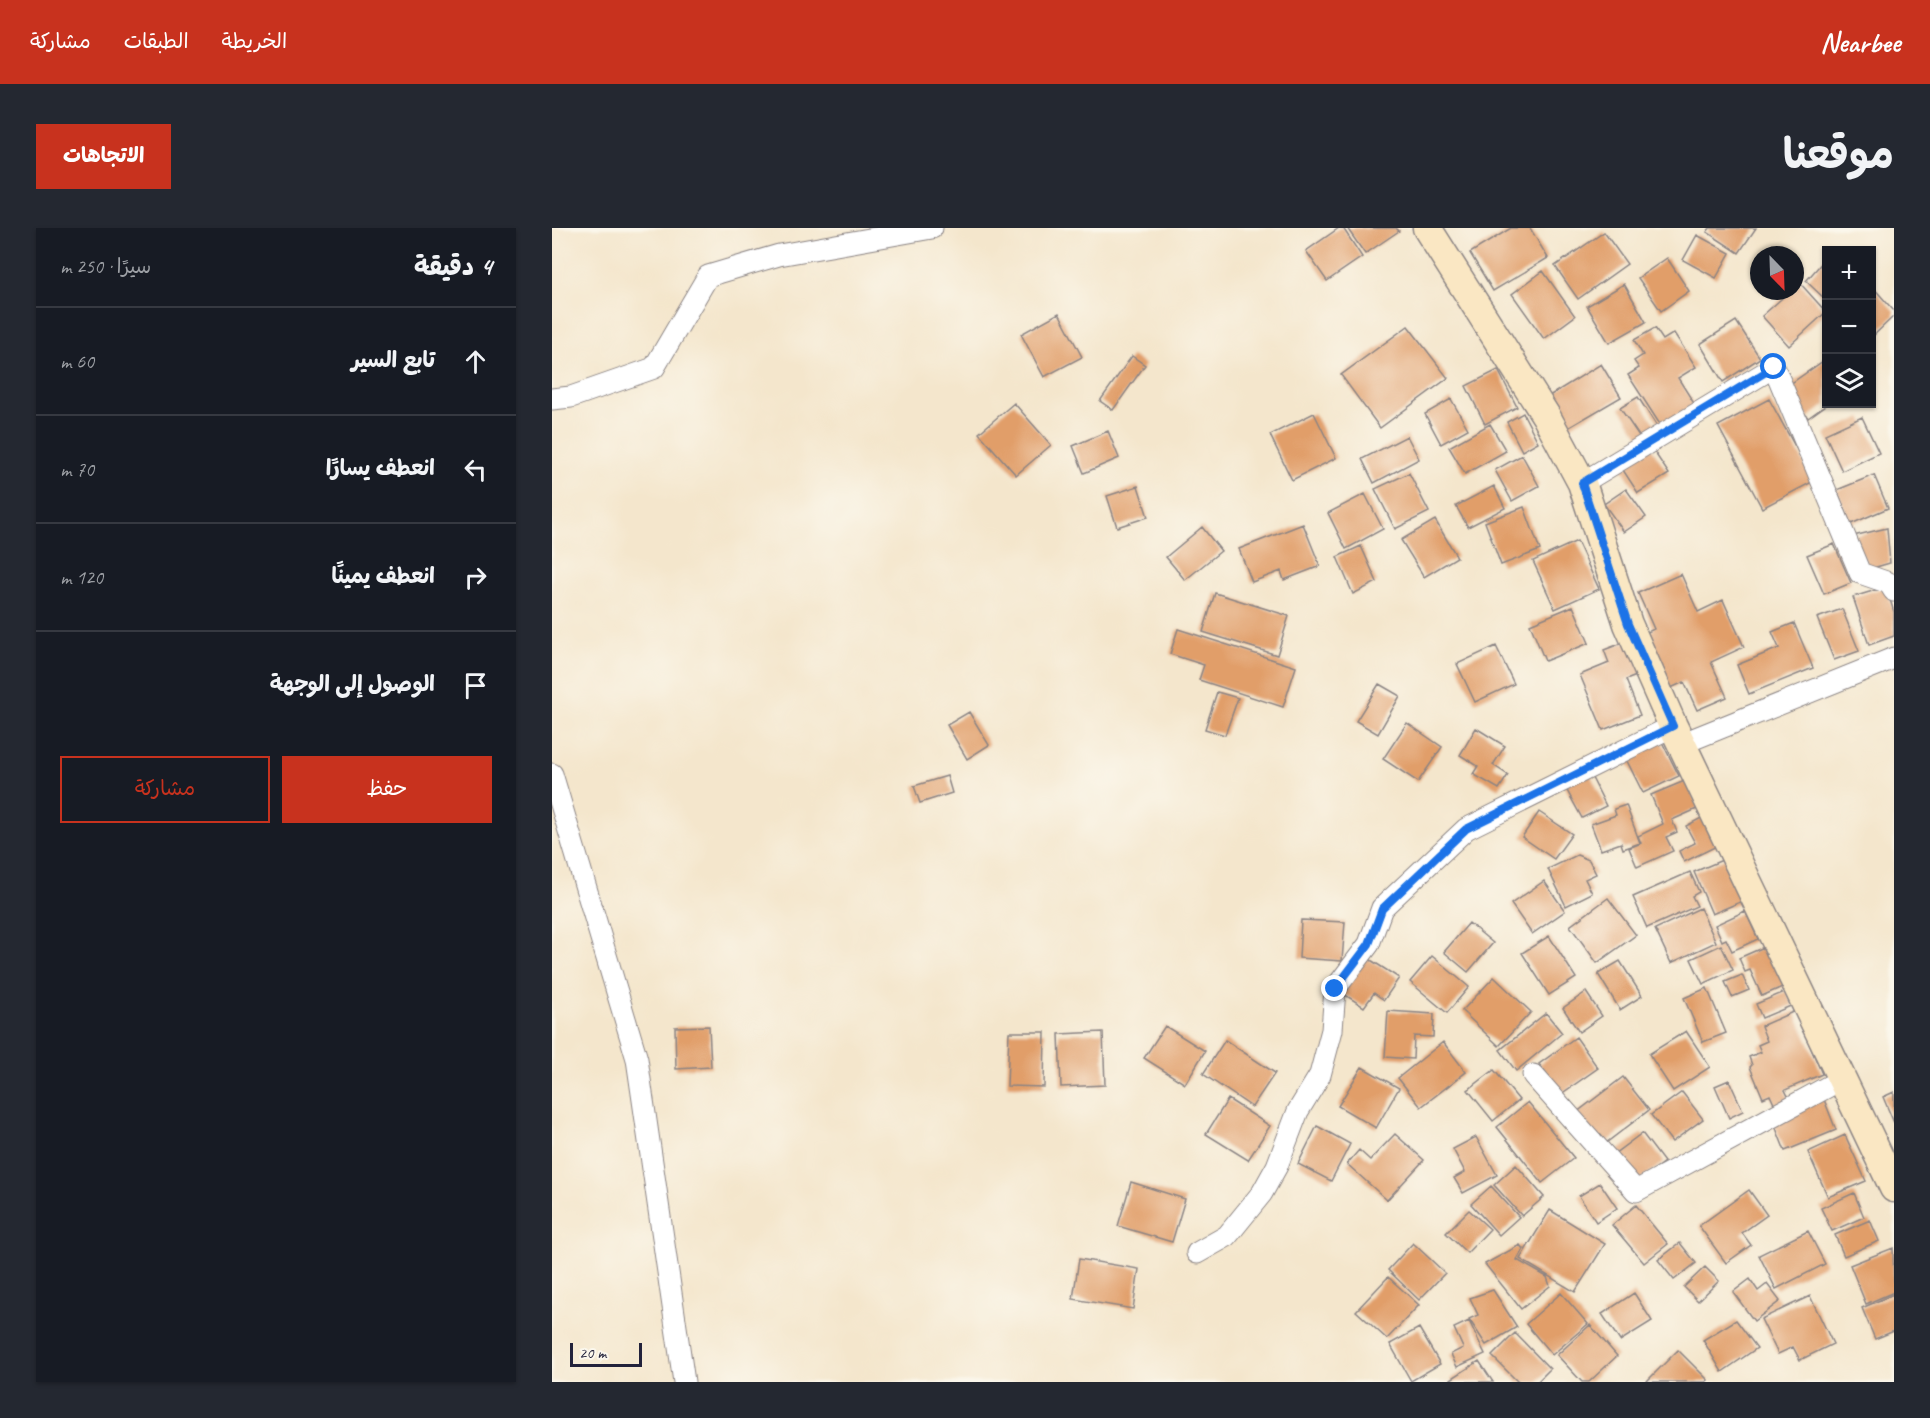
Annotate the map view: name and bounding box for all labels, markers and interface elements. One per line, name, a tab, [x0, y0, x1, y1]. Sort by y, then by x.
text: Nearbee	[1820, 25, 1900, 60]
text: مشاركة	[30, 28, 91, 54]
text: الطبقات	[124, 28, 189, 54]
text: الخريطة	[222, 28, 287, 54]
button: الاتجاهات	[36, 124, 171, 189]
text: موقعنا	[1783, 128, 1894, 181]
north arrow	[1750, 246, 1804, 300]
map controls	[1822, 246, 1876, 408]
button: +	[1822, 246, 1876, 300]
text: 4 دقيقة	[414, 250, 492, 283]
text: سيرًا · 250 m	[60, 254, 151, 279]
button: −	[1822, 300, 1876, 354]
icon: ahead	[459, 345, 492, 378]
text: تابع السير	[351, 346, 435, 374]
text: 60 m	[60, 349, 94, 374]
route start	[1760, 353, 1786, 379]
button: layers	[1822, 354, 1876, 408]
icon: left	[459, 453, 492, 486]
text: انعطف يسارًا	[326, 454, 435, 482]
text: 70 m	[60, 457, 94, 482]
icon: right	[459, 561, 492, 594]
text: انعطف يمينًا	[331, 562, 435, 590]
text: 120 m	[60, 565, 103, 590]
icon: arrive	[459, 669, 492, 702]
text: الوصول إلى الوجهة	[270, 670, 435, 698]
button: مشاركة	[60, 756, 270, 823]
button: حفظ	[282, 756, 492, 823]
route end	[1321, 975, 1347, 1001]
scale bar	[570, 1340, 642, 1368]
text: 20 m	[579, 1343, 606, 1363]

